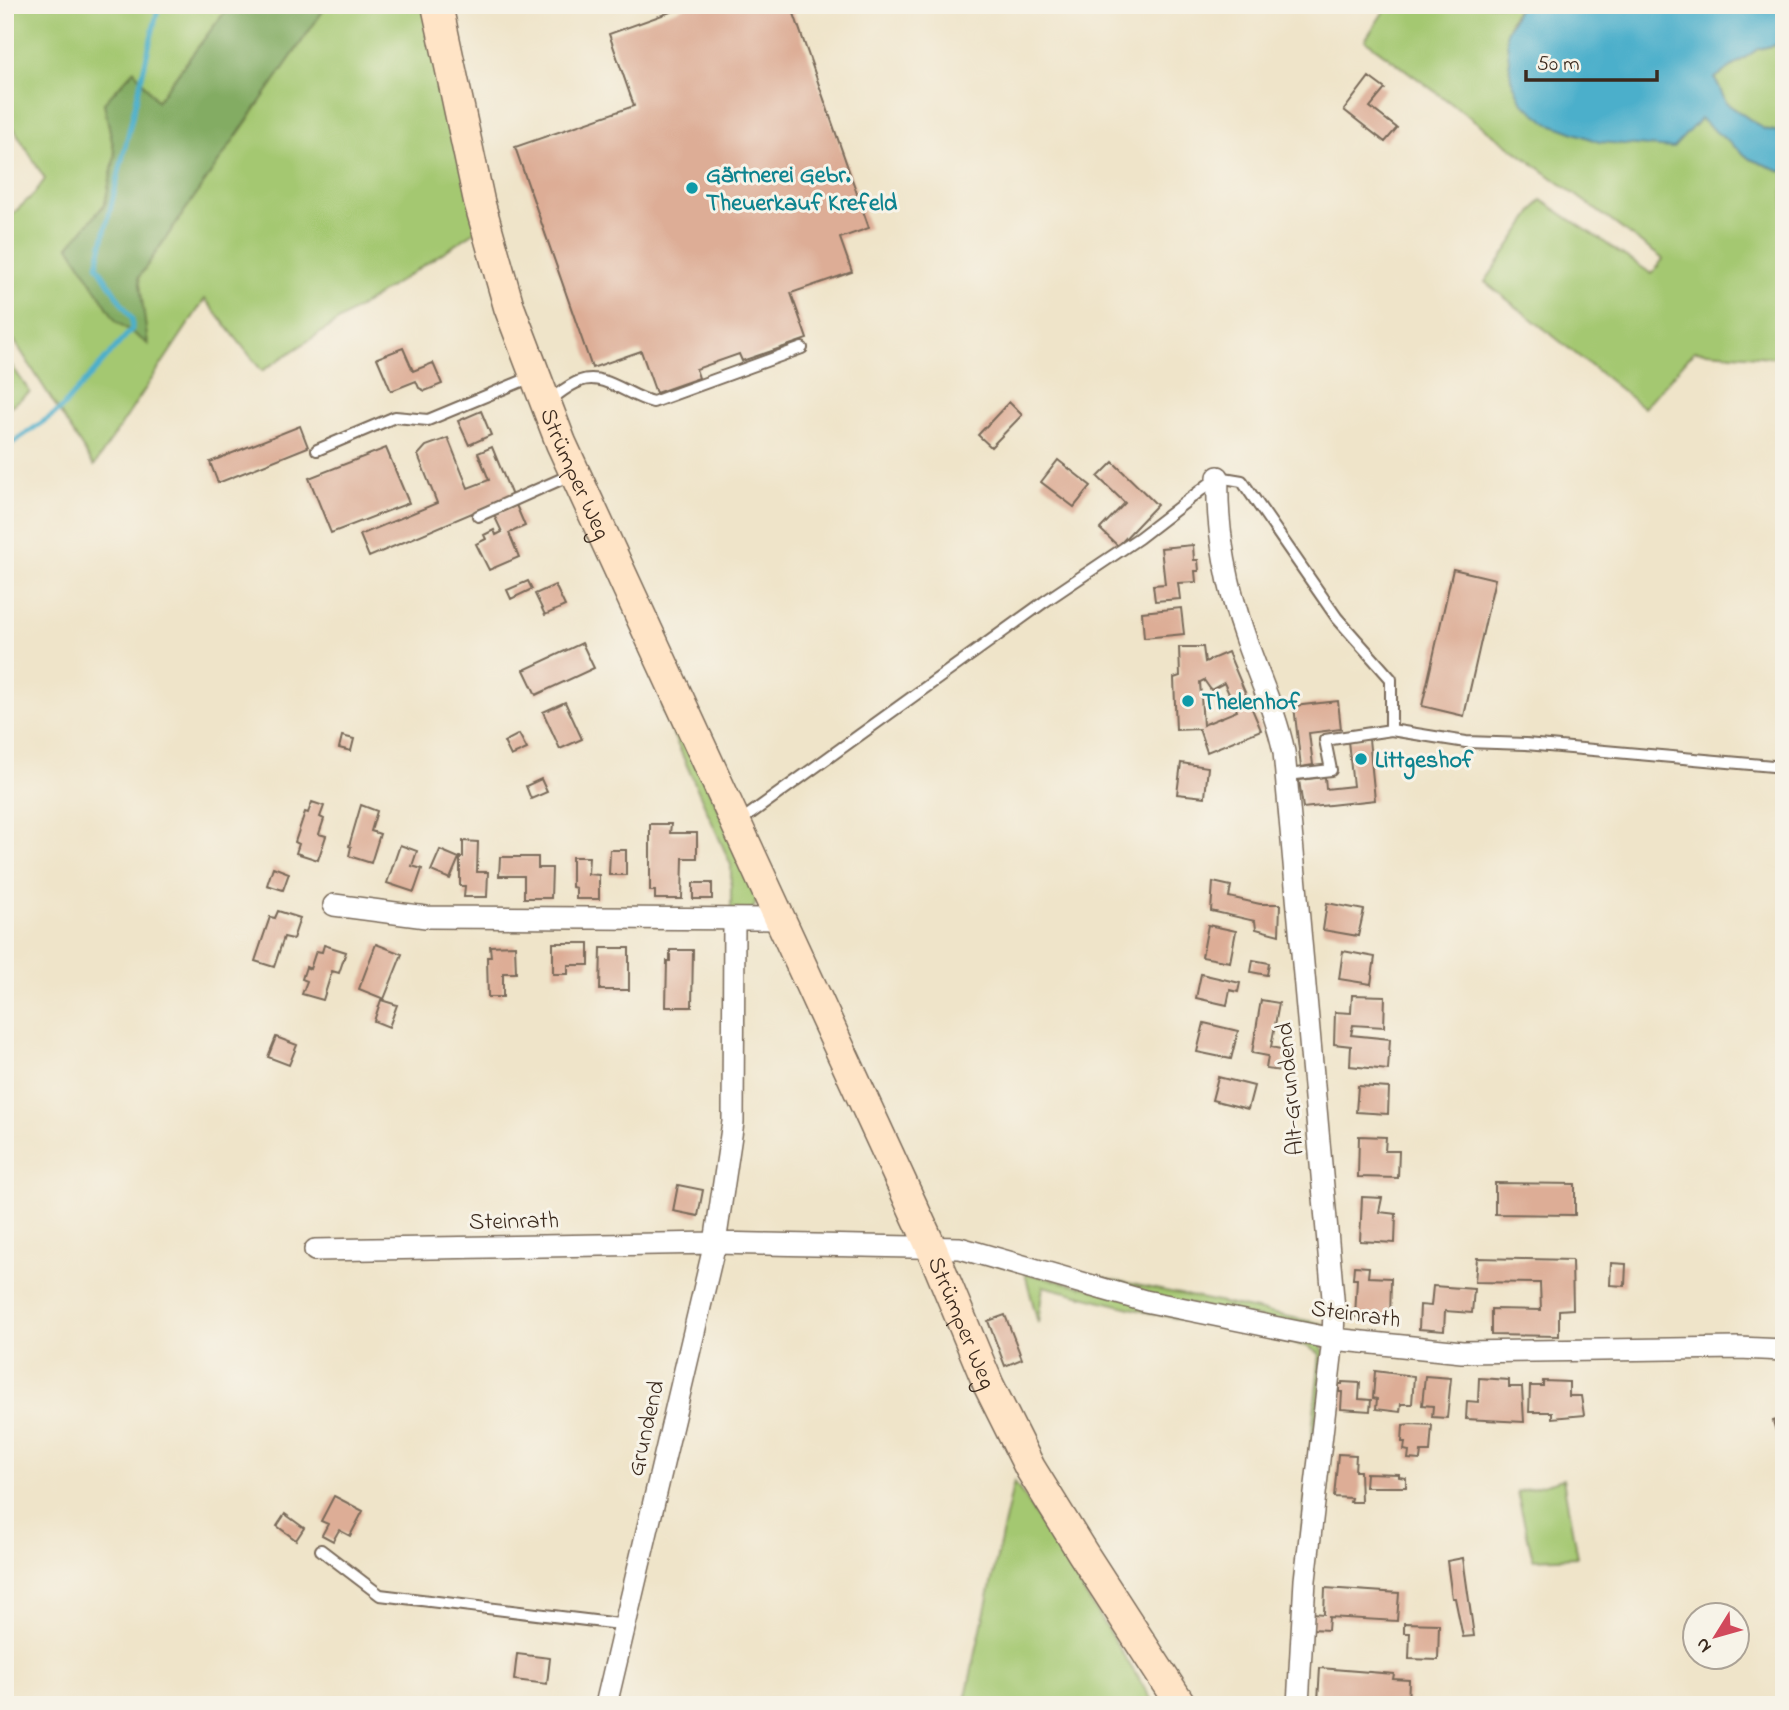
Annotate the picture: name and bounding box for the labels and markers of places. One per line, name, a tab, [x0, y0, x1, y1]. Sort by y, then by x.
place label: Gärtnerei Gebr. Theuerkauf Krefeld	[706, 159, 898, 222]
marker: Gärtnerei Gebr. Theuerkauf Krefeld	[684, 180, 700, 196]
place label: Thelenhof	[1202, 686, 1300, 721]
marker: Thelenhof	[1180, 693, 1196, 709]
place label: Littgeshof	[1375, 744, 1474, 780]
marker: Littgeshof	[1353, 751, 1369, 767]

